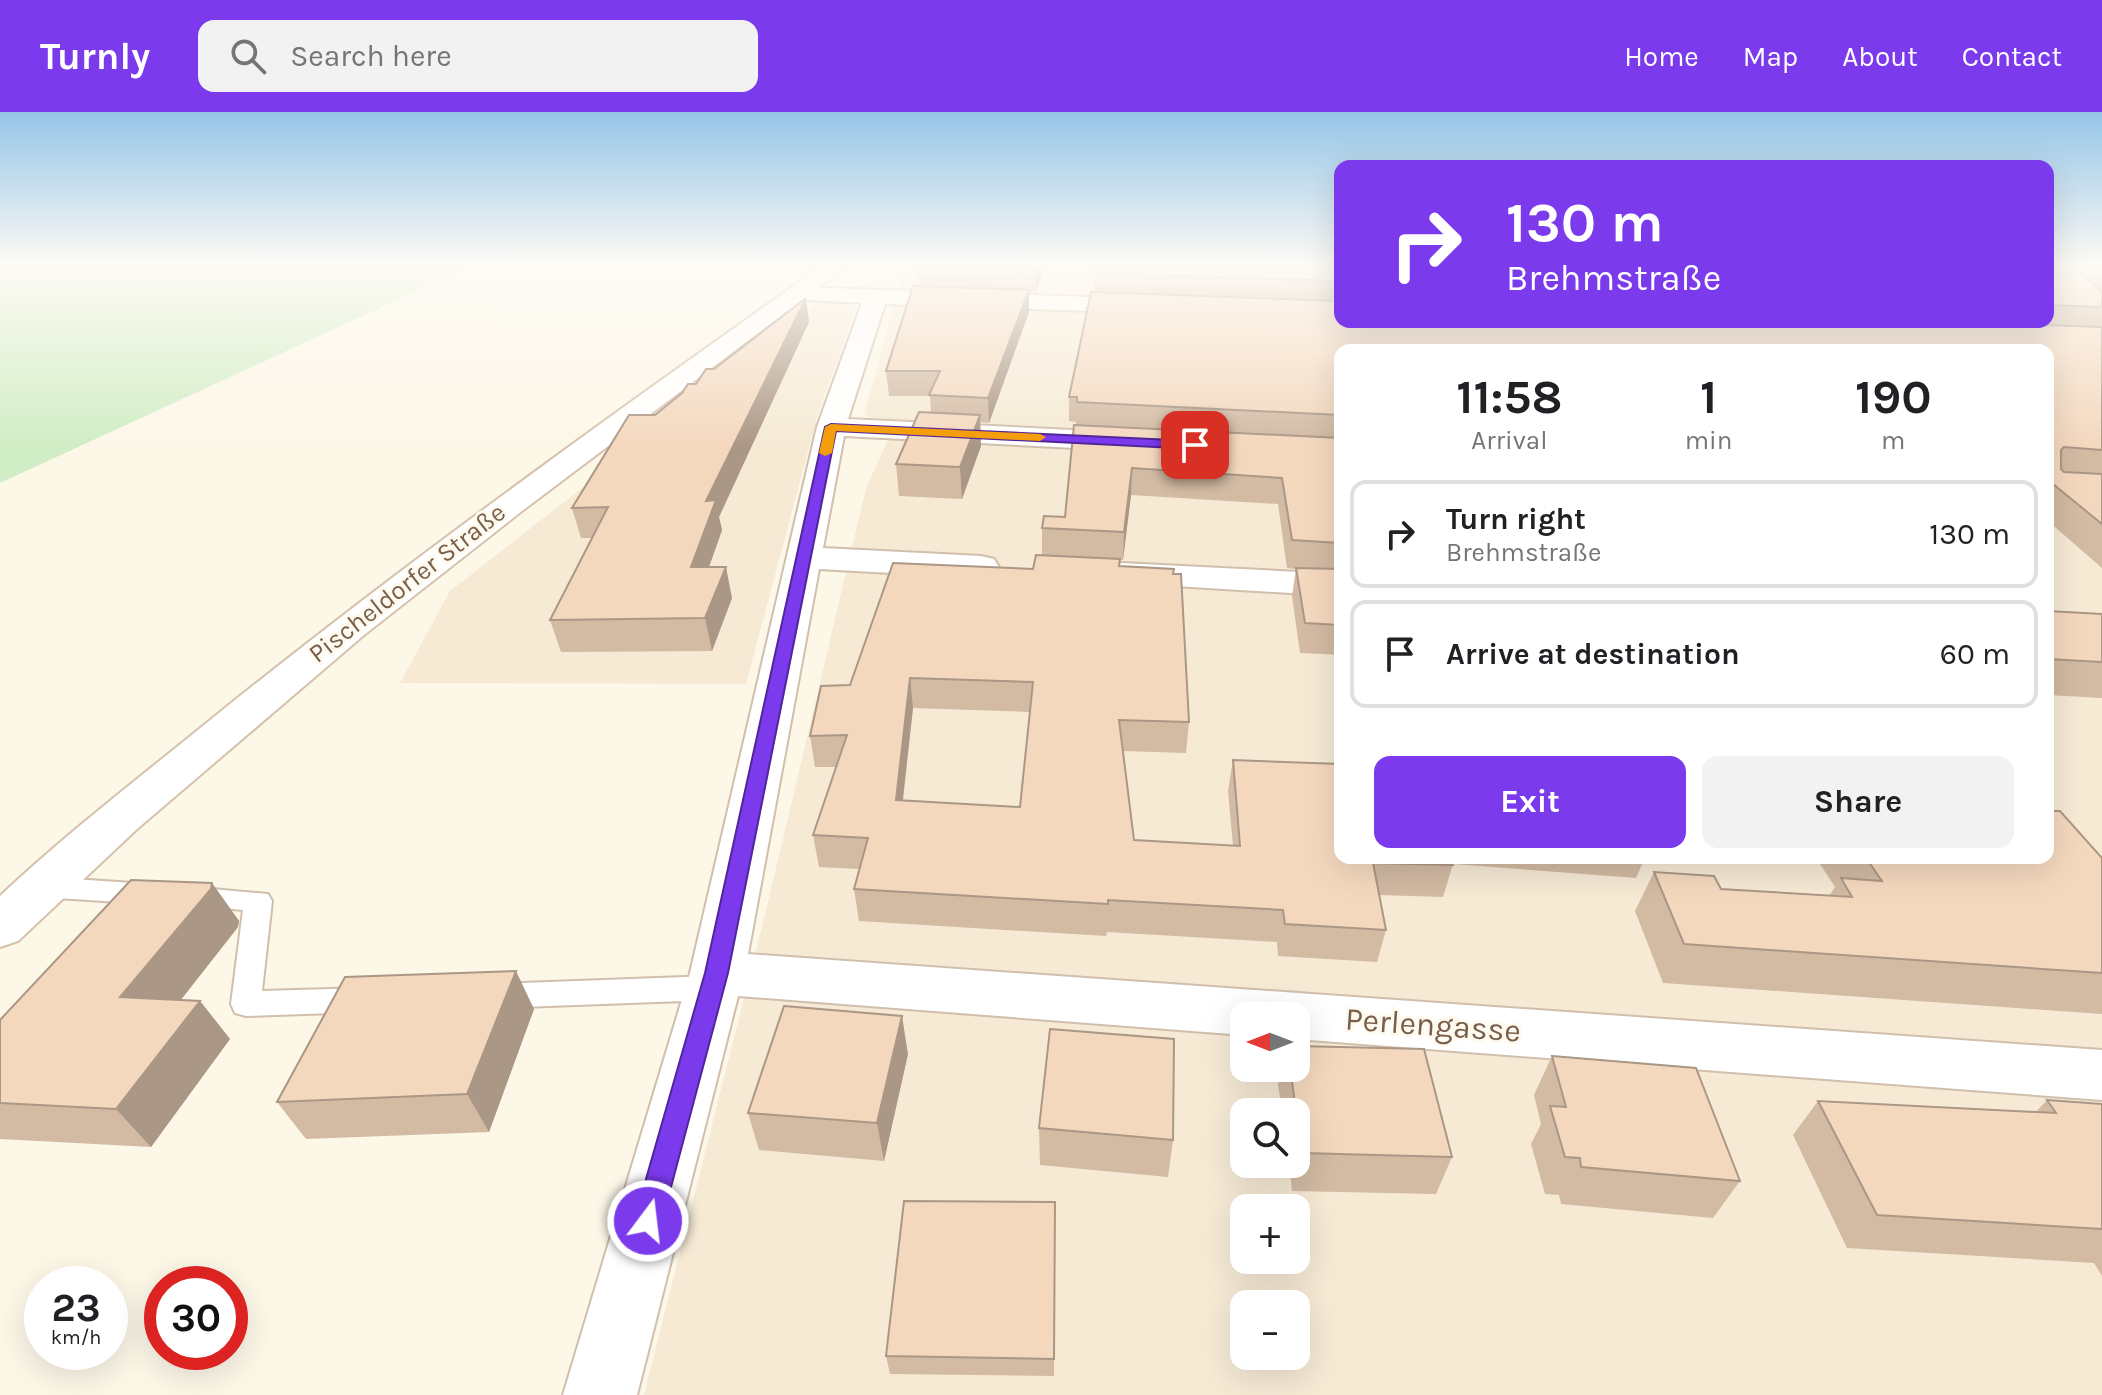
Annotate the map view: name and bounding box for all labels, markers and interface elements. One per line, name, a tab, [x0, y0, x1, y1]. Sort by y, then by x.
search box	[198, 20, 758, 92]
text: Turnly	[40, 34, 150, 79]
icon: search	[226, 34, 270, 78]
text: Search here	[290, 38, 452, 74]
text: Home	[1624, 40, 1699, 73]
text: Map	[1743, 40, 1798, 73]
text: About	[1842, 40, 1918, 73]
text: Contact	[1962, 40, 2062, 73]
text: 130 m	[1506, 190, 1664, 255]
icon: right	[1374, 192, 1478, 296]
text: Brehmstraße	[1506, 257, 1721, 299]
text: 11:58	[1456, 369, 1562, 425]
text: 1	[1700, 369, 1717, 425]
text: 190	[1855, 369, 1932, 425]
pin	[1161, 411, 1229, 479]
icon: arrive	[1173, 423, 1217, 467]
text: Arrival	[1471, 425, 1547, 456]
text: min	[1685, 425, 1733, 456]
text: m	[1881, 425, 1905, 456]
street label: Pischeldorfer Straße	[303, 497, 511, 669]
text: Turn right	[1446, 501, 1586, 537]
icon: right	[1378, 512, 1422, 556]
text: 130 m	[1929, 516, 2010, 552]
text: Brehmstraße	[1446, 537, 1601, 568]
icon: arrive	[1378, 632, 1422, 676]
text: Arrive at destination	[1446, 636, 1740, 672]
text: 60 m	[1940, 636, 2010, 672]
button: Exit	[1374, 756, 1686, 848]
button: Share	[1702, 756, 2014, 848]
street label: Perlengasse	[1344, 1000, 1522, 1050]
north arrow	[1230, 1002, 1310, 1082]
map controls	[1230, 1002, 1310, 1370]
button: search	[1230, 1098, 1310, 1178]
position arrow	[606, 1179, 690, 1263]
button: +	[1230, 1194, 1310, 1274]
speed limit sign: 30	[144, 1266, 248, 1370]
text: 23	[51, 1284, 101, 1331]
button: −	[1230, 1290, 1310, 1370]
text: km/h	[51, 1326, 101, 1349]

